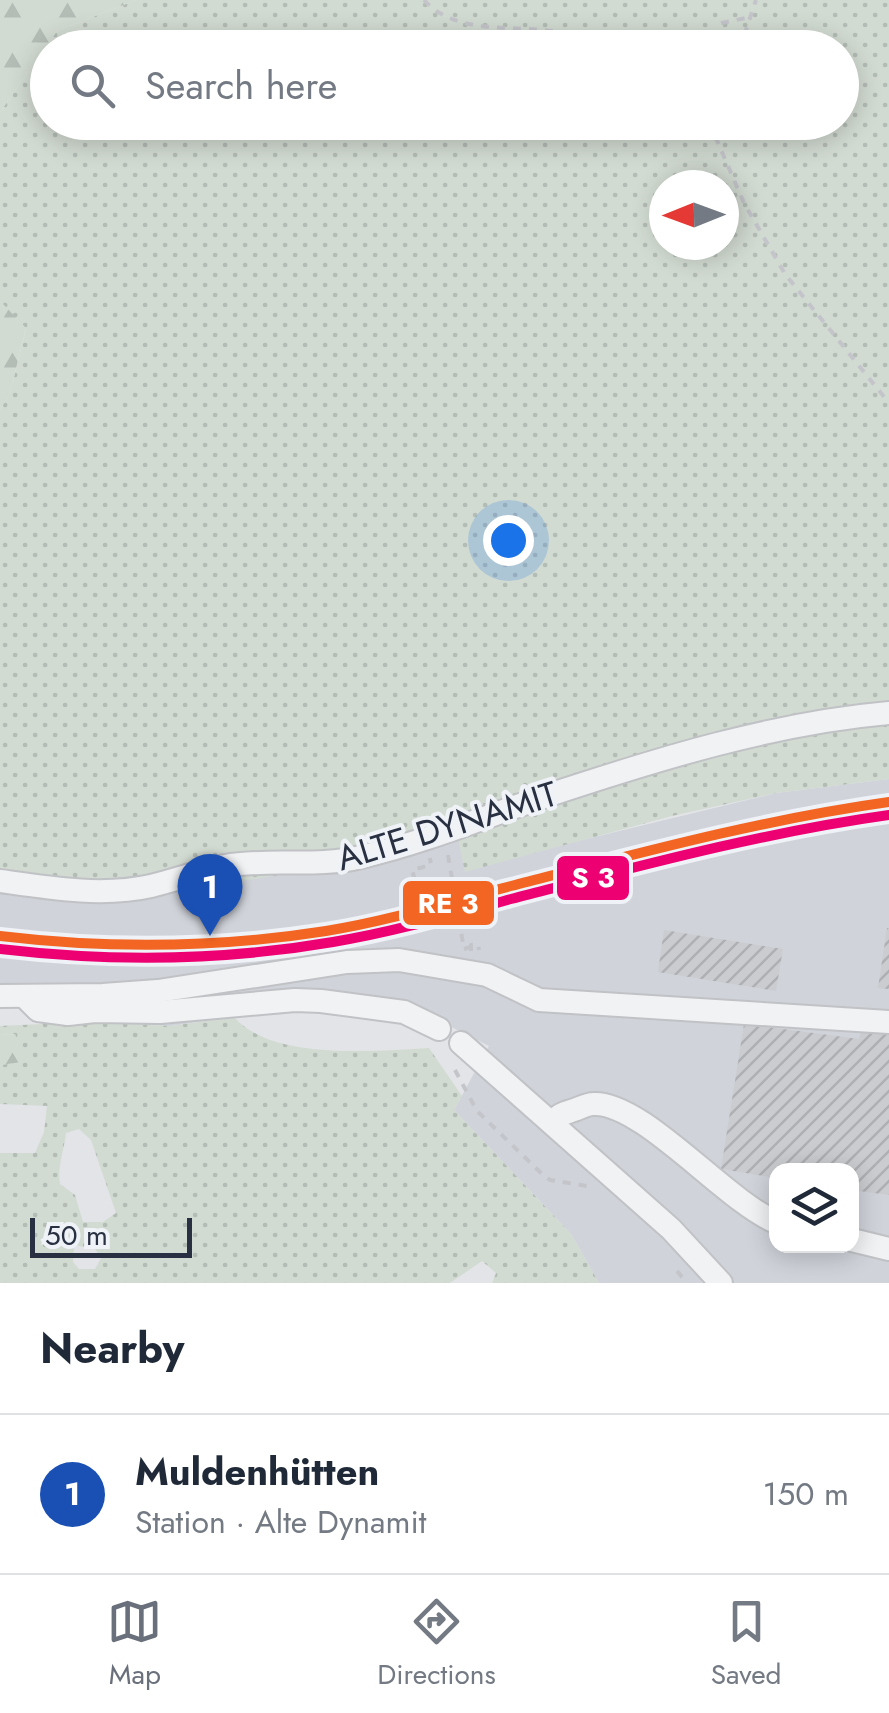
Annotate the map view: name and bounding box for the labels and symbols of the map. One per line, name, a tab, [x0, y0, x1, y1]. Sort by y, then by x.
north arrow	[649, 170, 739, 260]
your location	[483, 515, 534, 566]
street label: ALTE DYNAMIT	[331, 769, 563, 883]
pin: 1	[178, 854, 242, 936]
line badge: S 3	[555, 854, 631, 902]
text: S 3	[571, 857, 615, 898]
line badge: RE 3	[401, 879, 496, 927]
text: RE 3	[418, 883, 478, 924]
scale bar	[30, 1213, 192, 1258]

